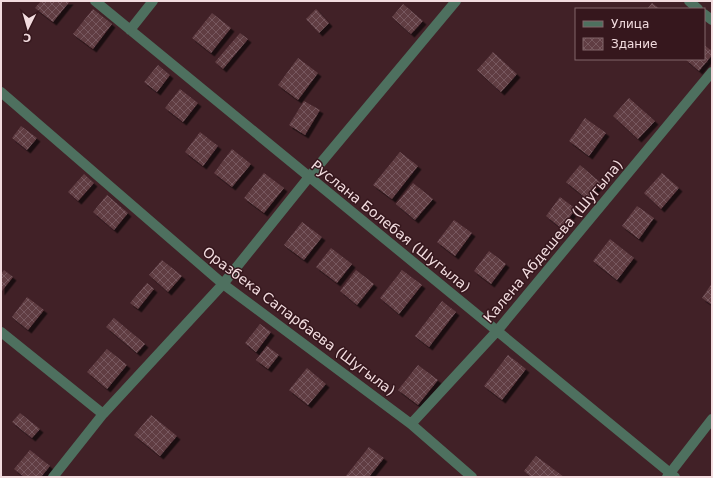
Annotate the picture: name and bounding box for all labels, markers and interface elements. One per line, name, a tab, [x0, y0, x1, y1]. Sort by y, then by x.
north arrow	[8, 8, 48, 48]
legend	[575, 8, 705, 60]
text: Улица	[611, 17, 649, 31]
text: С	[23, 31, 32, 44]
text: Здание	[611, 37, 657, 51]
street label: Калена Абдешева (Шугыла)	[480, 156, 626, 326]
street label: Руслана Болебая (Шугыла)	[308, 157, 474, 295]
street label: Оразбека Сапарбаева (Шугыла)	[200, 243, 398, 399]

